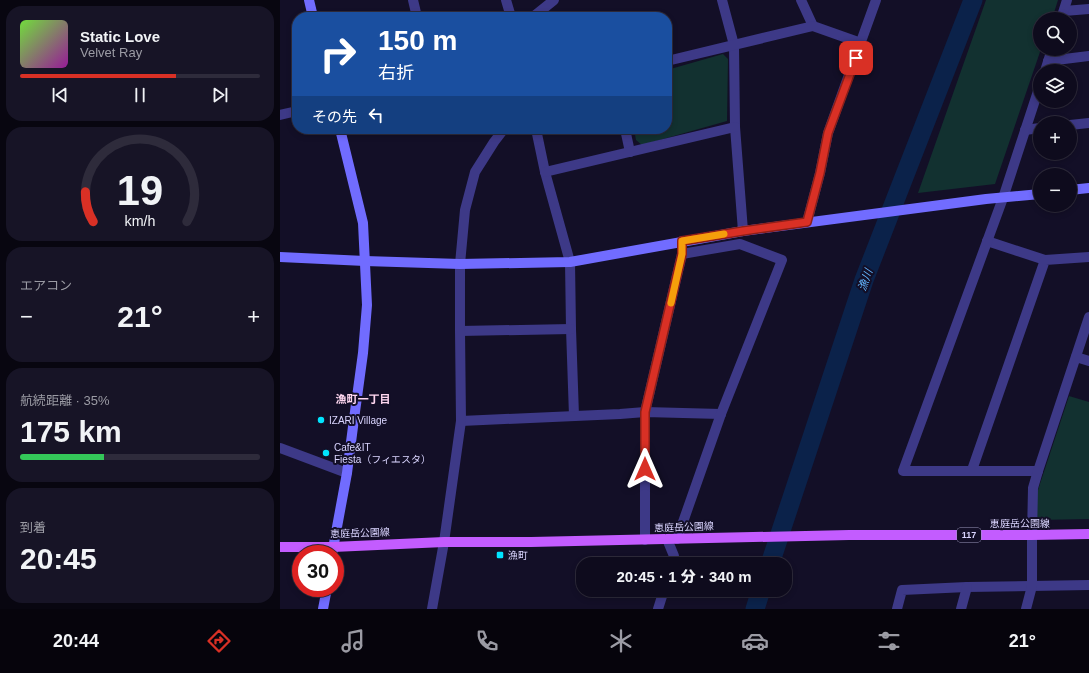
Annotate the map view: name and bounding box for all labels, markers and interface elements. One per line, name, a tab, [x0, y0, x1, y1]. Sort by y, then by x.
map controls	[1033, 12, 1077, 212]
button: search	[1033, 12, 1077, 56]
text: 150 m	[378, 25, 457, 56]
text: Static Love	[80, 28, 160, 45]
icon: right	[312, 28, 364, 80]
pin	[839, 41, 873, 75]
text: Velvet Ray	[80, 45, 142, 60]
icon: arrive	[845, 47, 867, 69]
text: 右折	[378, 63, 414, 83]
button: layers	[1033, 64, 1077, 108]
icon: previous	[49, 84, 71, 106]
icon: pause	[129, 84, 151, 106]
icon: next	[209, 84, 231, 106]
icon: left	[365, 104, 387, 126]
text: その先	[312, 108, 357, 125]
button: +	[1033, 116, 1077, 160]
text: 19	[117, 167, 163, 214]
button: −	[1033, 168, 1077, 212]
text: km/h	[125, 212, 156, 228]
water label: 漁川	[856, 267, 875, 292]
text: エアコン	[20, 278, 72, 293]
text: 21°	[117, 300, 163, 333]
text: −	[20, 304, 33, 329]
text: +	[247, 304, 260, 329]
text: 航続距離 · 35%	[20, 393, 110, 408]
district label: 漁町一丁目	[336, 393, 391, 405]
text: 175 km	[20, 415, 122, 448]
marker: IZARI Village	[316, 415, 326, 425]
place label: IZARI Village	[329, 415, 388, 426]
place label: Cafe&IT Fiesta（フィエスタ）	[334, 442, 431, 465]
marker: Cafe&IT Fiesta（フィエスタ）	[321, 448, 331, 458]
position arrow	[624, 448, 666, 490]
street label: 恵庭岳公園線	[990, 518, 1050, 529]
text: 到着	[20, 520, 46, 535]
street label: 恵庭岳公園線	[654, 520, 714, 534]
street label: 恵庭岳公園線	[330, 526, 390, 540]
road number: 117	[957, 528, 981, 542]
text: 20:45	[20, 542, 97, 575]
speed limit sign: 30	[292, 545, 344, 597]
marker: 漁町	[495, 550, 505, 560]
place label: 漁町	[508, 550, 528, 561]
text: 20:45 · 1 分 · 340 m	[616, 568, 752, 585]
icon: directions	[205, 627, 233, 655]
icon: music	[339, 627, 367, 655]
icon: phone	[473, 627, 501, 655]
icon: climate	[607, 627, 635, 655]
icon: car	[741, 627, 769, 655]
icon: filters	[875, 627, 903, 655]
text: 20:44	[53, 631, 99, 651]
text: 21°	[1009, 631, 1036, 651]

